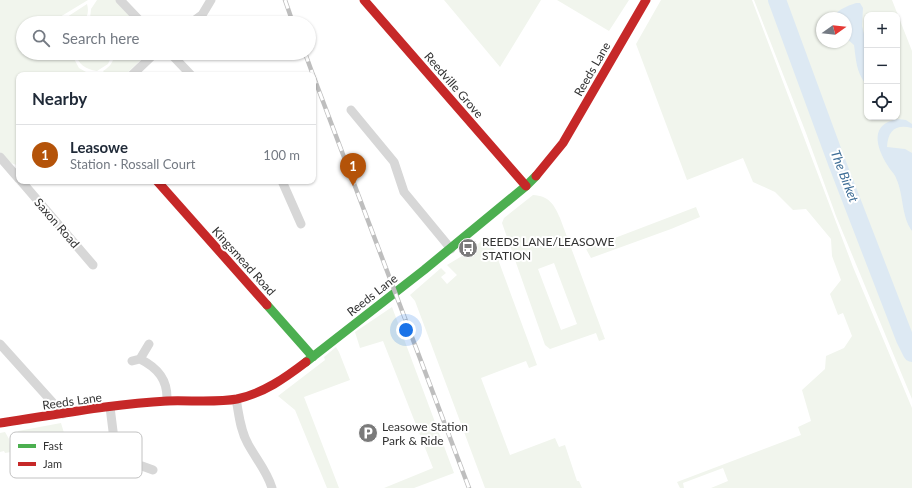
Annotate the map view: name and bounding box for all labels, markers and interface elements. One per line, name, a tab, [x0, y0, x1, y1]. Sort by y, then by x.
north arrow	[816, 12, 852, 48]
map controls	[864, 12, 900, 120]
button: +	[864, 12, 900, 48]
search box	[16, 16, 316, 60]
icon: search	[30, 27, 52, 49]
text: Search here	[62, 29, 139, 47]
street label: Reeds Lane	[571, 39, 613, 99]
button: −	[864, 48, 900, 84]
street label: Reedville Grove	[421, 49, 487, 121]
button: locate	[864, 84, 900, 120]
text: Nearby	[32, 88, 87, 109]
text: Leasowe	[70, 138, 128, 156]
text: 1	[41, 147, 49, 163]
text: 100 m	[263, 147, 300, 163]
water label: The Birket	[828, 148, 862, 205]
pin: 1	[340, 153, 366, 186]
text: Station · Rossall Court	[70, 156, 195, 172]
street label: Saxon Road	[31, 195, 83, 251]
street label: Kingsmead Road	[209, 223, 279, 299]
place label: REEDS LANE/LEASOWE STATION	[482, 234, 615, 263]
bus stop icon: REEDS LANE/LEASOWE STATION	[457, 237, 479, 259]
street label: Reeds Lane	[344, 271, 400, 319]
your location	[396, 320, 416, 340]
street label: Reeds Lane	[41, 389, 103, 413]
place label: Leasowe Station Park & Ride	[382, 419, 468, 448]
parking icon: Leasowe Station Park & Ride	[357, 422, 379, 444]
legend	[10, 432, 142, 478]
text: Fast	[43, 439, 63, 452]
text: Jam	[43, 457, 62, 470]

